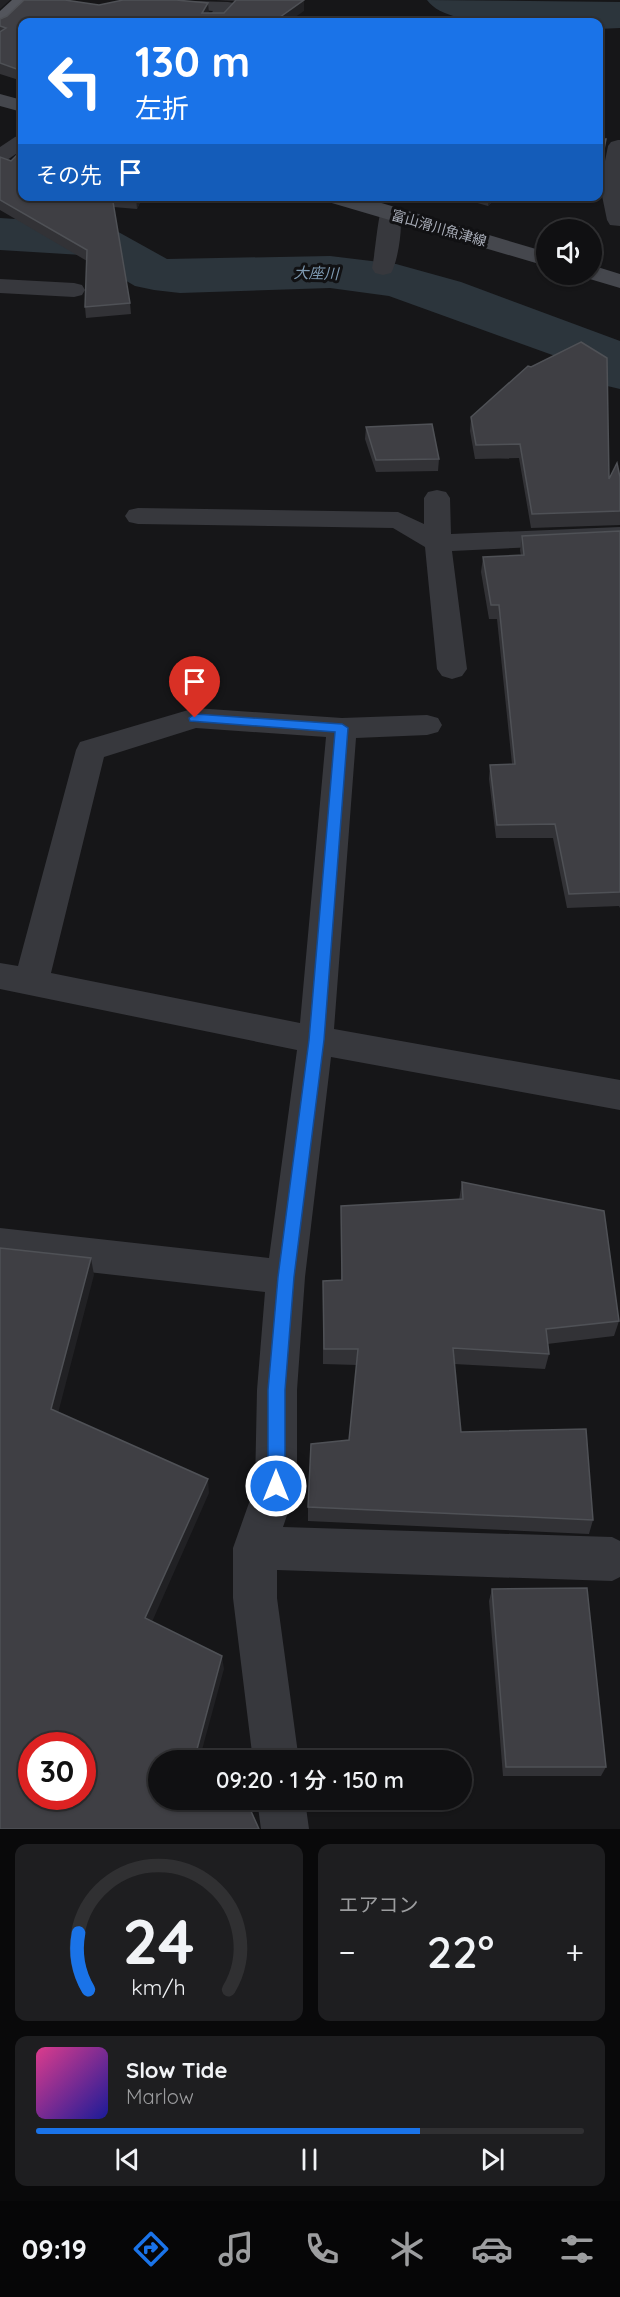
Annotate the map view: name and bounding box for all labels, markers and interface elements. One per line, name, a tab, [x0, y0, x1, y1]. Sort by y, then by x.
text: 130 m	[135, 35, 250, 88]
icon: left	[36, 42, 114, 120]
text: 左折	[135, 91, 189, 125]
icon: arrive	[114, 156, 147, 189]
text: その先	[36, 161, 102, 189]
street label: 富山滑川魚津線	[389, 206, 489, 250]
map controls	[536, 219, 602, 285]
button: sound	[536, 219, 602, 285]
water label: 大座川	[293, 263, 341, 283]
pin	[169, 656, 220, 718]
icon: arrive	[178, 665, 211, 698]
position arrow	[244, 1454, 308, 1518]
speed limit sign: 30	[18, 1732, 96, 1810]
text: 09:20 · 1 分 · 150 m	[216, 1766, 404, 1794]
text: エアコン	[339, 1892, 419, 1917]
text: 24	[123, 1902, 195, 1980]
text: 22°	[427, 1923, 494, 1979]
text: −	[339, 1931, 356, 1972]
text: +	[565, 1931, 584, 1972]
text: km/h	[132, 1974, 186, 2000]
text: Slow Tide	[126, 2056, 227, 2084]
text: Marlow	[126, 2084, 194, 2109]
icon: previous	[111, 2143, 144, 2176]
icon: pause	[293, 2143, 326, 2176]
icon: next	[476, 2143, 509, 2176]
icon: directions	[130, 2228, 172, 2270]
icon: music	[215, 2228, 257, 2270]
icon: phone	[301, 2228, 343, 2270]
icon: climate	[386, 2228, 428, 2270]
icon: car	[471, 2228, 513, 2270]
icon: filters	[556, 2228, 598, 2270]
text: 09:19	[22, 2232, 87, 2266]

